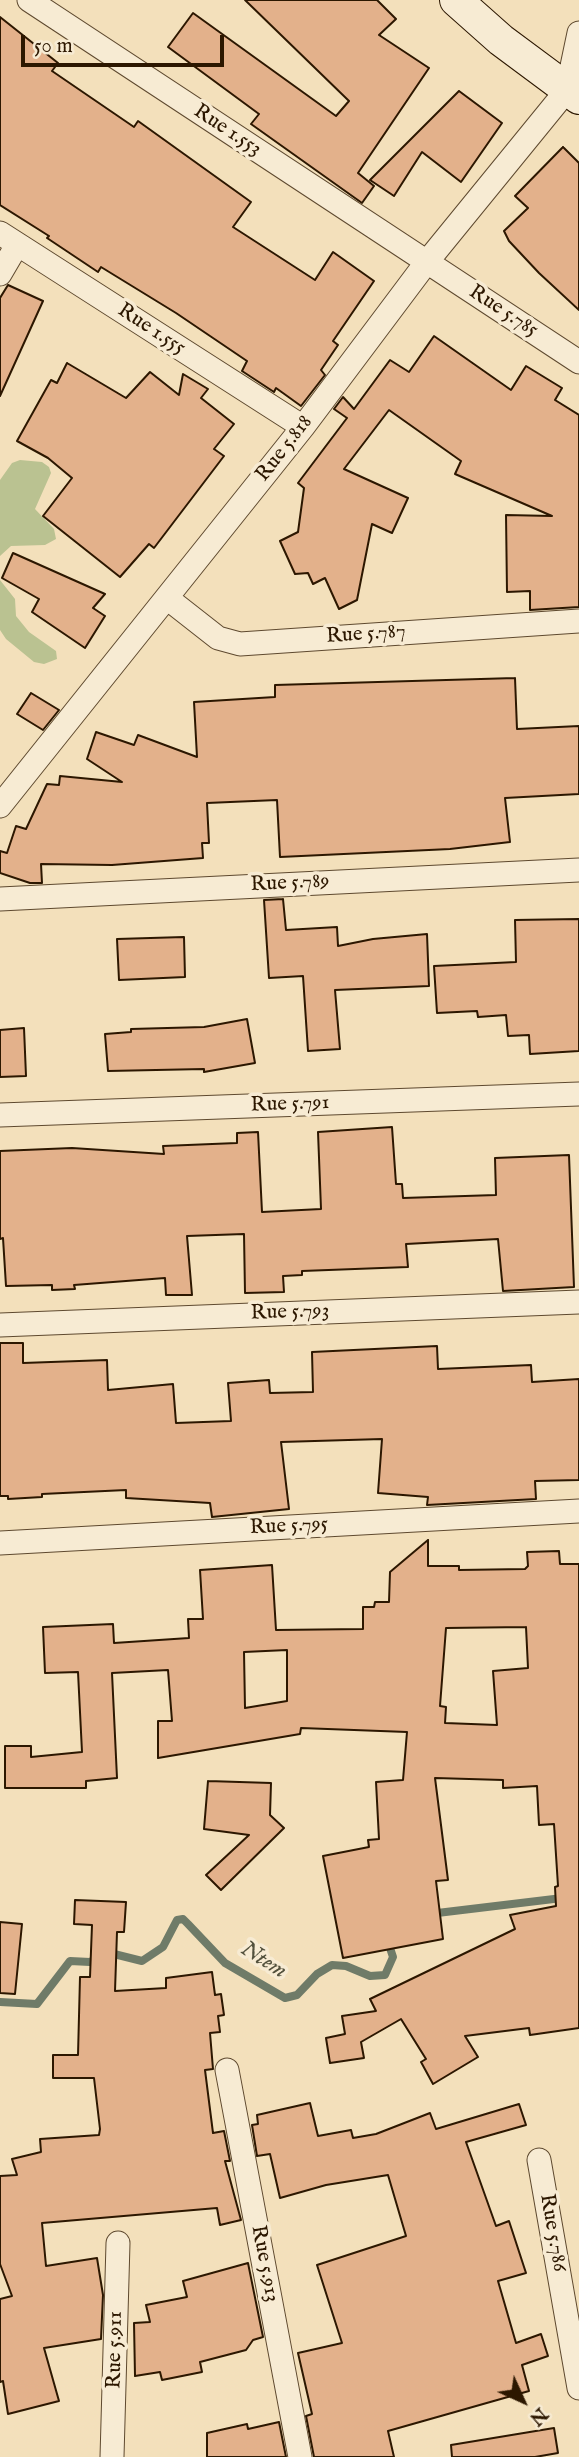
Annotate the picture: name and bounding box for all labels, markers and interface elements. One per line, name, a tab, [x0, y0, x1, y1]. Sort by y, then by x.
scale bar	[24, 21, 228, 65]
text: 50 m	[34, 33, 73, 60]
street label: Rue 1.553	[188, 100, 266, 162]
street label: Rue 5.785	[464, 280, 542, 344]
street label: Rue 1.555	[112, 299, 190, 361]
street label: Rue 5.818	[251, 411, 319, 487]
street label: Rue 5.787	[325, 620, 407, 650]
street label: Rue 5.789	[250, 869, 330, 899]
street label: Rue 5.791	[250, 1091, 330, 1119]
street label: Rue 5.793	[250, 1299, 330, 1327]
street label: Rue 5.795	[249, 1512, 329, 1542]
water label: Ntem	[235, 1936, 291, 1986]
street label: Rue 5.786	[533, 2192, 571, 2274]
street label: Rue 5.913	[244, 2223, 284, 2305]
street label: Rue 5.911	[103, 2311, 129, 2389]
north arrow	[488, 2366, 558, 2436]
text: N	[524, 2402, 552, 2430]

